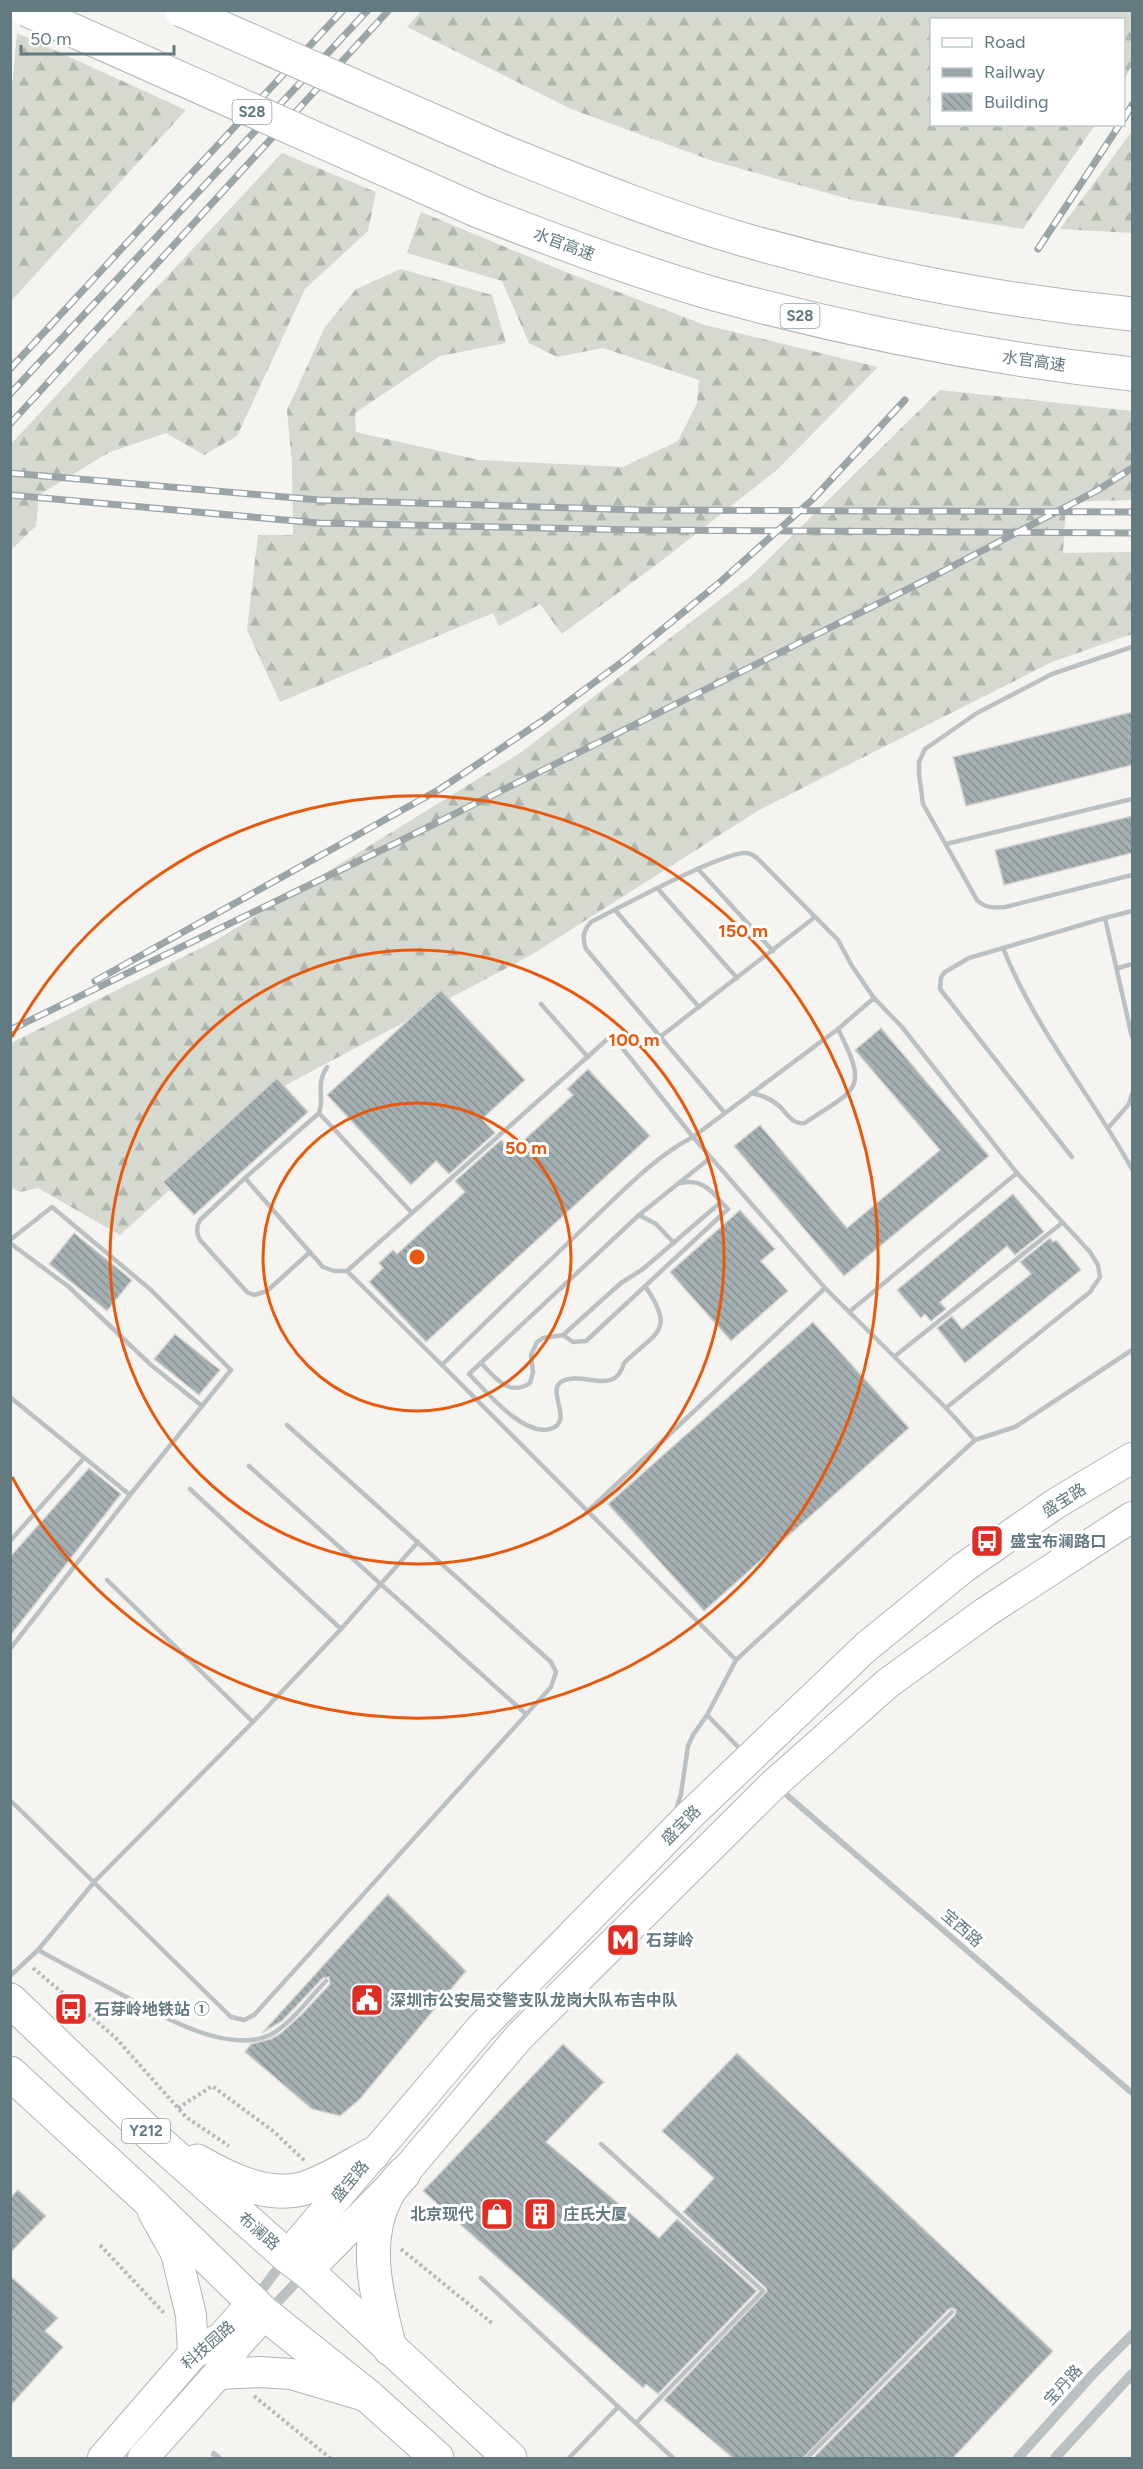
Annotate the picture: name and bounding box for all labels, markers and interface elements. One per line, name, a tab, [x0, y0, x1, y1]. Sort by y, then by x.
scale bar	[21, 18, 174, 56]
legend	[930, 18, 1125, 126]
text: 50 m	[30, 28, 72, 50]
text: Road	[984, 31, 1025, 53]
text: Railway	[984, 61, 1046, 83]
text: Building	[984, 91, 1049, 113]
road number: S28	[232, 100, 272, 124]
street label: 水官高速	[531, 224, 597, 264]
road number: S28	[780, 304, 820, 328]
street label: 水官高速	[1001, 347, 1067, 375]
text: 150 m	[718, 920, 768, 942]
text: 100 m	[609, 1029, 659, 1051]
text: 50 m	[505, 1137, 547, 1159]
centre of rings	[407, 1247, 427, 1267]
street label: 盛宝路	[1039, 1479, 1089, 1521]
bus stop icon: 盛宝布澜路口	[969, 1523, 1005, 1559]
place label: 盛宝布澜路口	[1010, 1532, 1106, 1551]
street label: 盛宝路	[657, 1801, 705, 1849]
street label: 宝西路	[938, 1905, 986, 1951]
metro station icon: 石芽岭	[605, 1922, 641, 1958]
place label: 石芽岭	[646, 1931, 694, 1950]
public building icon: 深圳市公安局交警支队龙岗大队布吉中队	[349, 1982, 385, 2018]
bus stop icon: 石芽岭地铁站 ①	[53, 1991, 89, 2027]
place label: 深圳市公安局交警支队龙岗大队布吉中队	[390, 1991, 678, 2010]
place label: 石芽岭地铁站 ①	[94, 2000, 210, 2019]
road number: Y212	[122, 2119, 170, 2143]
street label: 盛宝路	[327, 2157, 373, 2205]
shop icon: 北京现代	[479, 2196, 515, 2232]
building icon: 庄氏大厦	[522, 2196, 558, 2232]
place label: 北京现代	[410, 2205, 474, 2224]
place label: 庄氏大厦	[563, 2205, 627, 2224]
street label: 布澜路	[235, 2208, 283, 2254]
street label: 科技园路	[178, 2317, 238, 2373]
street label: 宝丹路	[1040, 2361, 1086, 2409]

